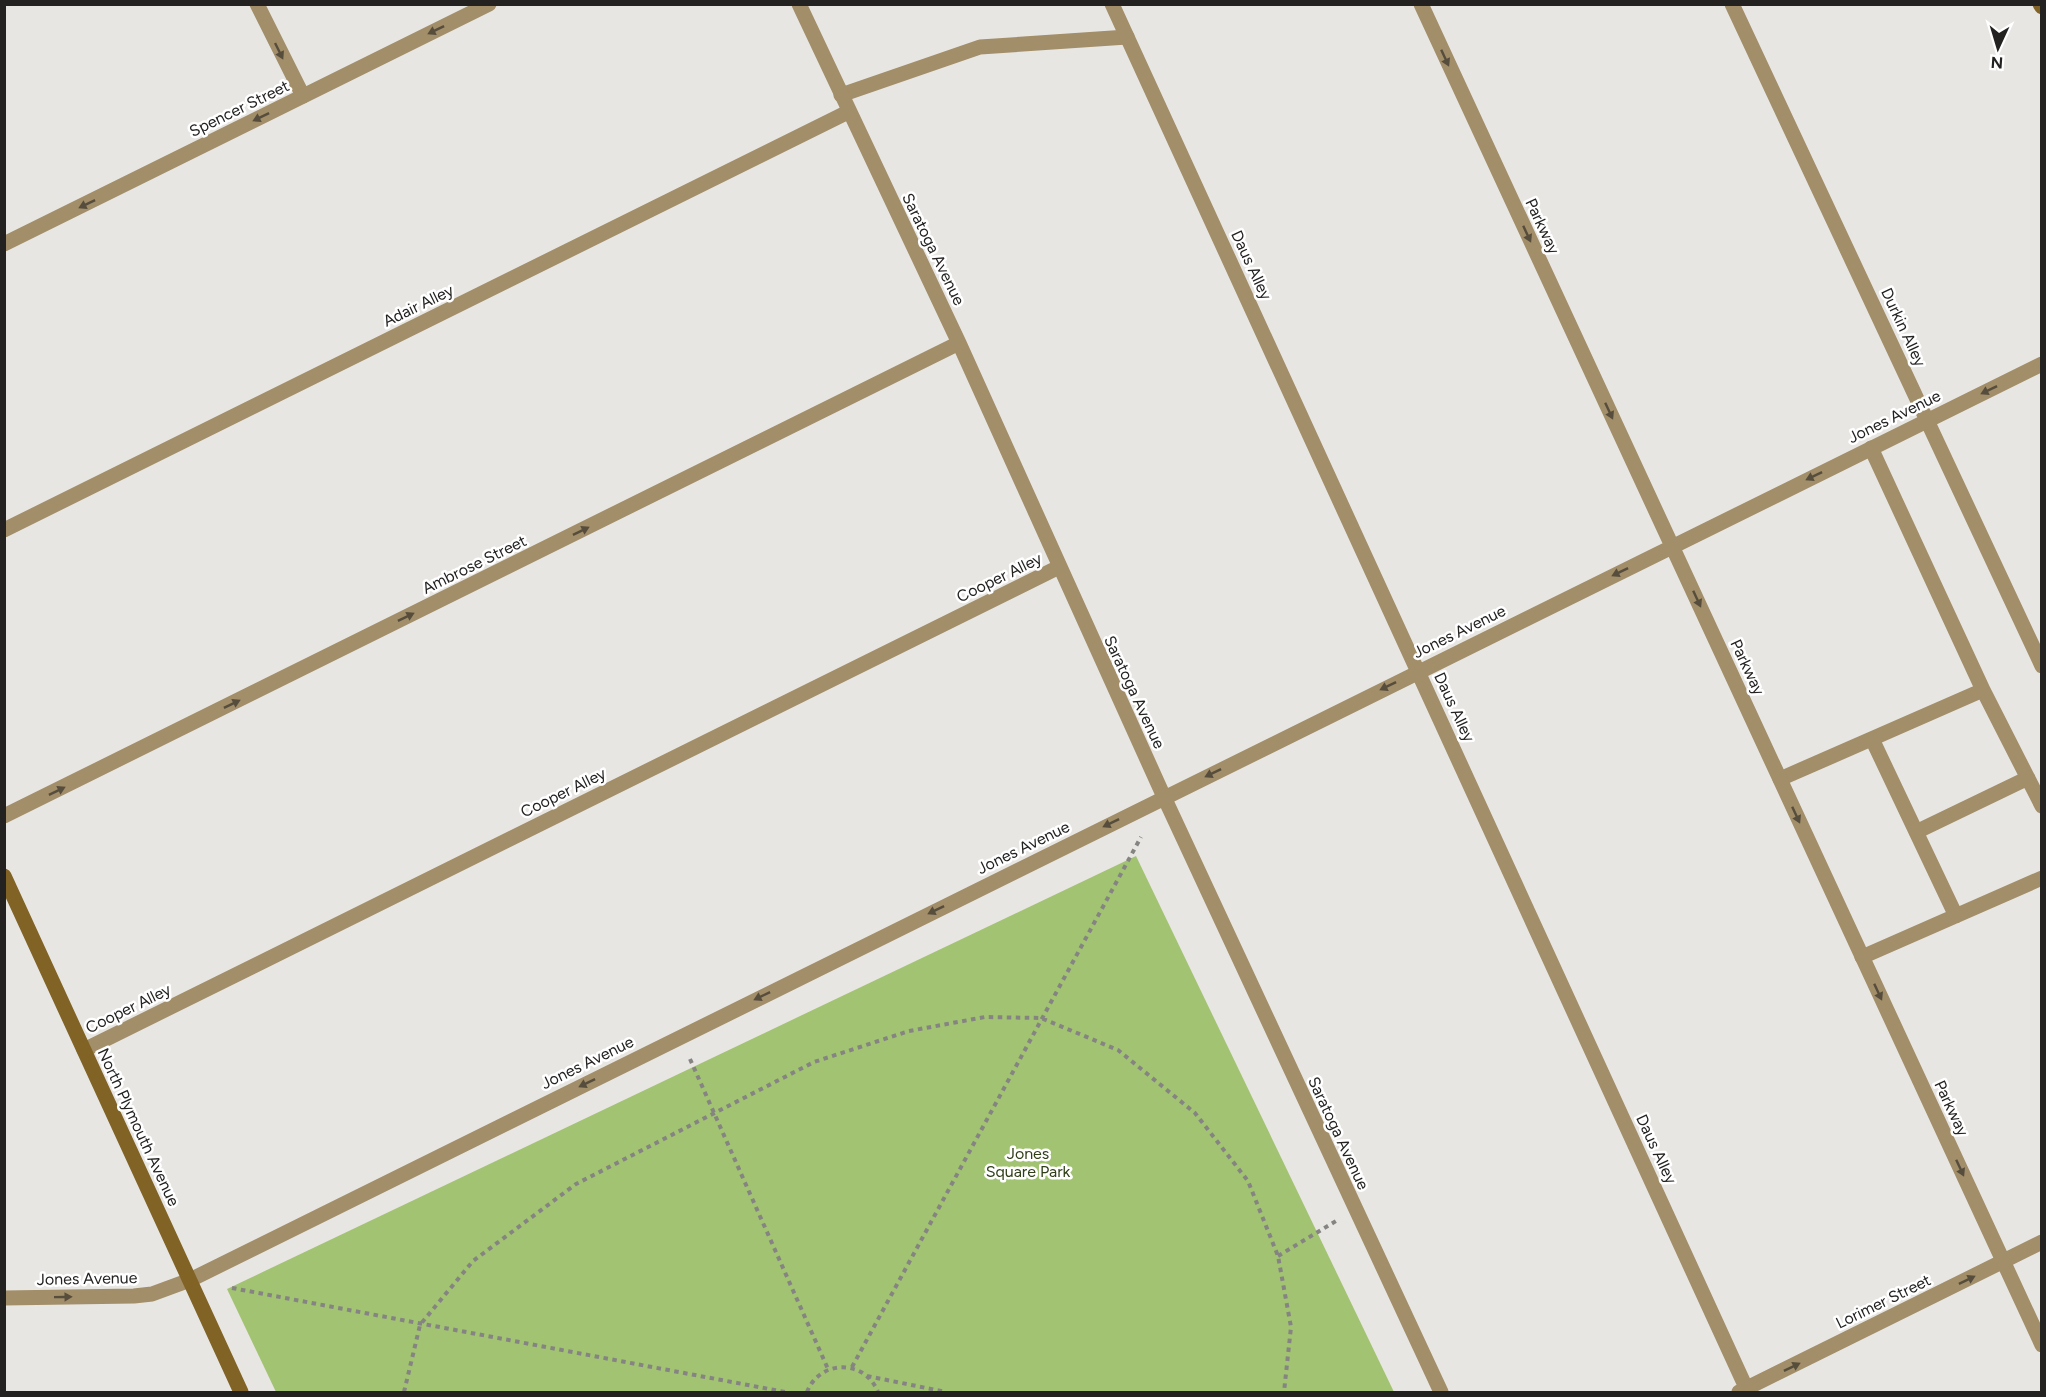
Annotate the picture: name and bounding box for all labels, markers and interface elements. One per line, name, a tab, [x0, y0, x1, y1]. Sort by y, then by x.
north arrow	[1968, 18, 2028, 78]
one-way arrow	[427, 25, 445, 35]
one-way arrow	[275, 42, 284, 59]
one-way arrow	[1441, 49, 1450, 66]
text: N	[1990, 53, 2004, 72]
street label: Spencer Street	[186, 76, 292, 141]
one-way arrow	[253, 112, 270, 122]
street label: Saratoga Avenue	[898, 190, 969, 309]
street label: Parkway	[1521, 195, 1564, 258]
one-way arrow	[78, 199, 95, 208]
one-way arrow	[1523, 226, 1532, 243]
street label: Daus Alley	[1227, 228, 1276, 303]
street label: Adair Alley	[380, 280, 457, 331]
street label: Durkin Alley	[1877, 285, 1930, 370]
one-way arrow	[1980, 384, 1998, 394]
street label: Jones Avenue	[1845, 386, 1944, 447]
one-way arrow	[1605, 403, 1614, 420]
one-way arrow	[1806, 471, 1823, 481]
one-way arrow	[573, 526, 590, 535]
street label: Ambrose Street	[419, 531, 529, 598]
street label: Cooper Alley	[953, 548, 1045, 606]
one-way arrow	[1611, 568, 1628, 577]
one-way arrow	[1692, 591, 1701, 608]
street label: Jones Avenue	[1410, 601, 1509, 662]
one-way arrow	[398, 613, 415, 622]
street label: Saratoga Avenue	[1100, 633, 1169, 752]
street label: Parkway	[1726, 636, 1769, 699]
street label: Daus Alley	[1430, 670, 1479, 745]
one-way arrow	[1380, 682, 1397, 691]
one-way arrow	[223, 699, 240, 709]
street label: Cooper Alley	[517, 763, 609, 821]
one-way arrow	[1205, 768, 1222, 777]
one-way arrow	[48, 786, 66, 796]
one-way arrow	[1792, 806, 1801, 823]
street label: Jones Avenue	[974, 817, 1073, 878]
one-way arrow	[1103, 819, 1120, 828]
one-way arrow	[928, 905, 945, 914]
street label: Cooper Alley	[82, 979, 174, 1037]
one-way arrow	[1874, 983, 1883, 1000]
one-way arrow	[753, 991, 770, 1001]
street label: Jones Avenue	[538, 1032, 637, 1093]
street label: North Plymouth Avenue	[94, 1045, 184, 1209]
street label: Saratoga Avenue	[1304, 1074, 1373, 1193]
street label: Parkway	[1930, 1077, 1973, 1140]
one-way arrow	[578, 1078, 595, 1087]
street label: Daus Alley	[1632, 1112, 1681, 1187]
park label: Jones Square Park	[986, 1144, 1071, 1181]
one-way arrow	[1956, 1160, 1965, 1177]
street label: Jones Avenue	[36, 1268, 138, 1289]
street label: Lorimer Street	[1833, 1270, 1934, 1333]
one-way arrow	[1958, 1275, 1975, 1284]
one-way arrow	[53, 1292, 72, 1302]
one-way arrow	[1783, 1362, 1800, 1371]

